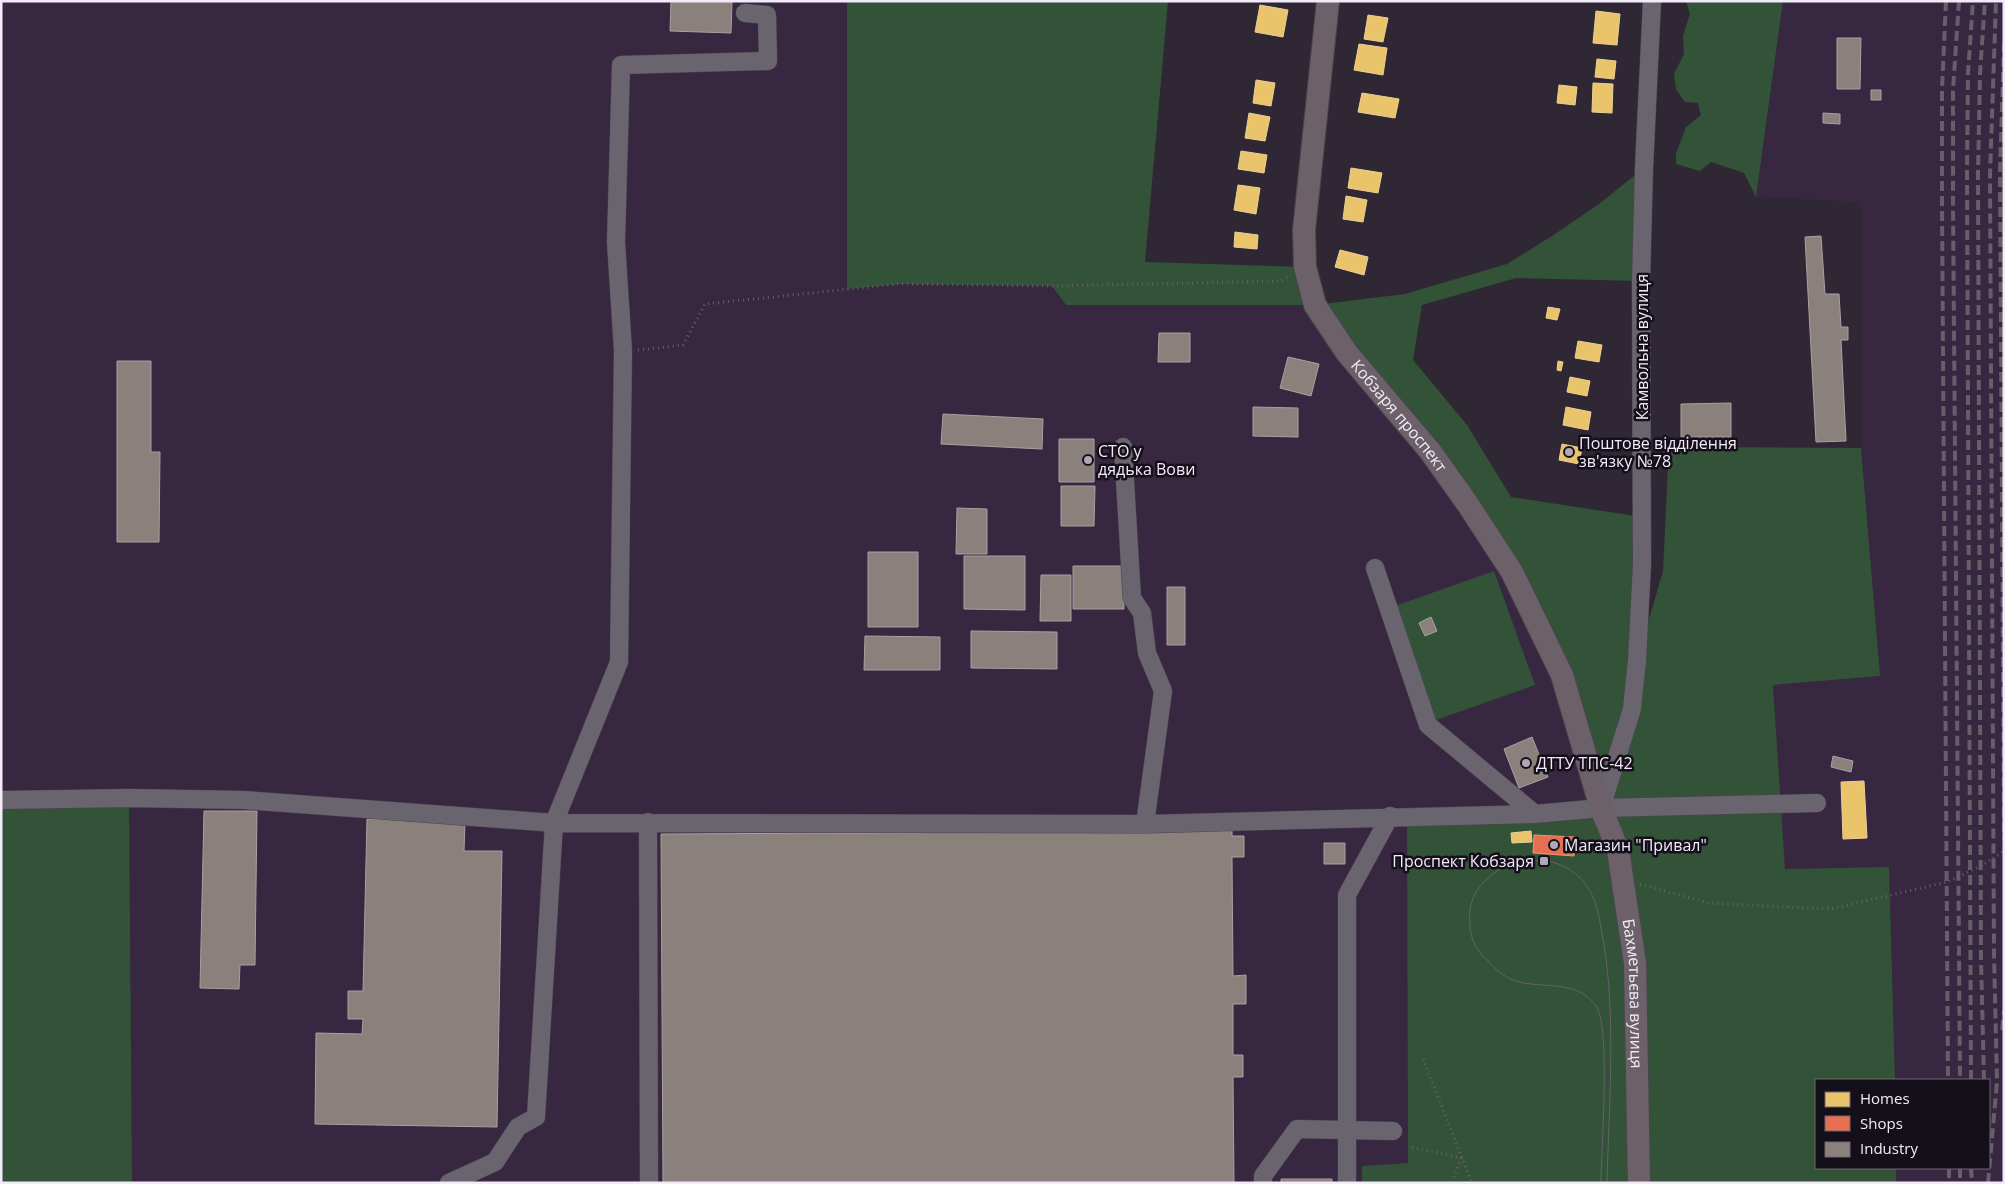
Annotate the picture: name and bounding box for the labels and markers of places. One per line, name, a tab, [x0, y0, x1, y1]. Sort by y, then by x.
place label: Поштове відділення зв'язку №78	[1579, 432, 1737, 472]
place label: СТО у дядька Вови	[1098, 440, 1195, 480]
marker: Поштове відділення зв'язку №78	[1563, 446, 1575, 458]
marker: СТО у дядька Вови	[1082, 454, 1094, 466]
place label: ДТТУ ТПС-42	[1536, 752, 1633, 774]
marker: ДТТУ ТПС-42	[1520, 757, 1532, 769]
place label: Магазин "Привал"	[1564, 834, 1707, 856]
marker: Магазин "Привал"	[1548, 839, 1560, 851]
place label: Проспект Кобзаря	[1392, 850, 1534, 872]
marker: Проспект Кобзаря	[1538, 855, 1550, 867]

